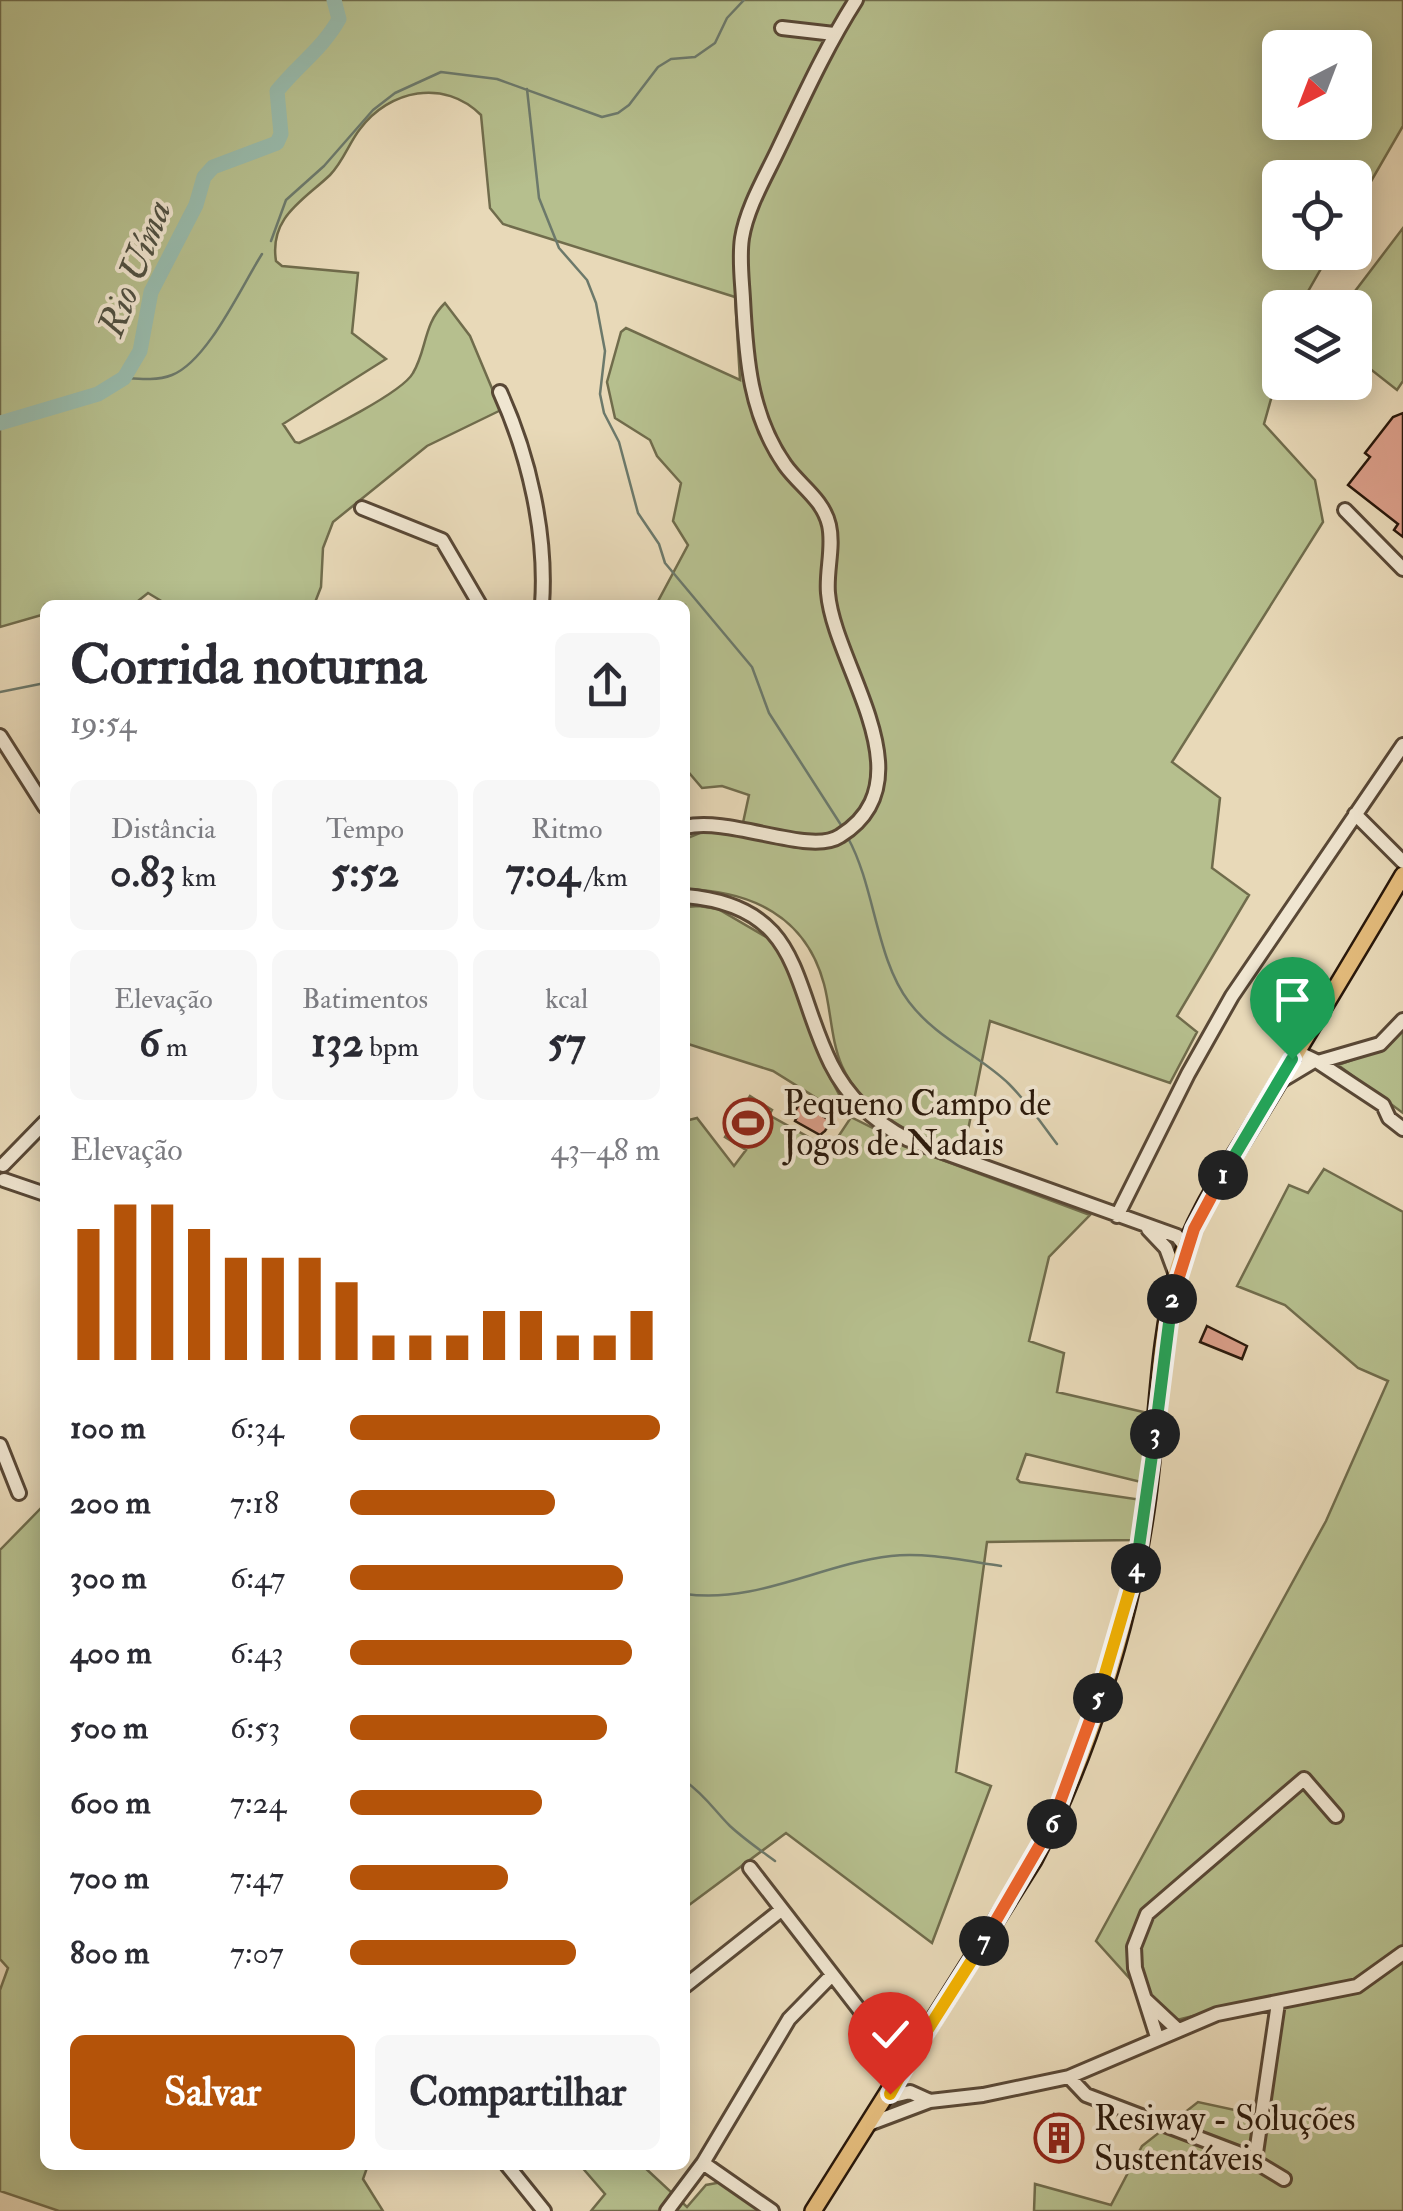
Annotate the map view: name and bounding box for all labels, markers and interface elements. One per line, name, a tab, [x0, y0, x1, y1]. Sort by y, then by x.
north arrow	[1262, 30, 1372, 140]
map controls	[1262, 30, 1372, 400]
button: locate	[1262, 160, 1372, 270]
water label: Rio Uíma	[87, 194, 183, 344]
button: layers	[1262, 290, 1372, 400]
text: Corrida noturna	[70, 631, 426, 700]
button: share	[555, 633, 660, 738]
text: 19:54	[70, 703, 136, 743]
text: Distância	[111, 812, 216, 847]
text: Tempo	[326, 812, 404, 847]
text: Ritmo	[531, 812, 602, 847]
text: 0.83	[110, 847, 176, 899]
text: 5:52	[331, 847, 399, 899]
text: 7:04	[506, 847, 579, 899]
text: km	[176, 860, 217, 895]
text: /km	[579, 860, 628, 895]
pin	[1250, 957, 1335, 1060]
icon: arrive	[1265, 972, 1320, 1027]
text: Elevação	[114, 982, 213, 1017]
text: Batimentos	[302, 982, 428, 1017]
text: kcal	[545, 982, 588, 1017]
text: 6	[139, 1017, 160, 1069]
text: 132	[311, 1017, 363, 1069]
text: 57	[548, 1017, 586, 1069]
text: m	[160, 1030, 188, 1065]
text: bpm	[363, 1030, 419, 1065]
place label: Pequeno Campo de Jogos de Nadais	[782, 1082, 1051, 1166]
sports icon: Pequeno Campo de Jogos de Nadais	[722, 1097, 774, 1149]
text: Elevação	[70, 1130, 183, 1170]
text: 43–48 m	[550, 1130, 660, 1170]
pin: 1	[1198, 1150, 1248, 1200]
text: 1	[1218, 1157, 1228, 1192]
pin: 2	[1147, 1274, 1197, 1324]
text: 2	[1165, 1281, 1179, 1316]
text: 100 m	[70, 1408, 146, 1448]
text: 6:34	[230, 1408, 283, 1448]
pin: 3	[1130, 1409, 1180, 1459]
text: 3	[1150, 1416, 1160, 1451]
text: 200 m	[70, 1483, 151, 1523]
text: 7:18	[230, 1483, 279, 1523]
pin: 4	[1111, 1543, 1161, 1593]
text: 4	[1128, 1550, 1144, 1585]
text: 300 m	[70, 1558, 147, 1598]
text: 6:47	[230, 1558, 285, 1598]
text: 400 m	[70, 1633, 152, 1673]
text: 6:43	[230, 1633, 284, 1673]
pin: 5	[1073, 1673, 1123, 1723]
text: 5	[1092, 1680, 1104, 1715]
text: 500 m	[70, 1708, 148, 1748]
text: 6:53	[230, 1708, 280, 1748]
text: 600 m	[70, 1783, 151, 1823]
text: 7:24	[230, 1783, 286, 1823]
pin: 6	[1027, 1799, 1077, 1849]
text: 6	[1045, 1806, 1059, 1841]
text: 700 m	[70, 1858, 149, 1898]
text: 7:47	[230, 1858, 284, 1898]
pin: 7	[959, 1916, 1009, 1966]
text: 7	[978, 1923, 990, 1958]
text: 800 m	[70, 1933, 149, 1973]
text: 7:07	[230, 1933, 284, 1973]
pin	[848, 1992, 933, 2095]
icon: check	[863, 2007, 918, 2062]
button: Salvar	[70, 2035, 355, 2150]
button: Compartilhar	[375, 2035, 660, 2150]
place label: Resiway - Soluções Sustentáveis	[1094, 2097, 1356, 2181]
building icon: Resiway - Soluções Sustentáveis	[1033, 2112, 1085, 2164]

